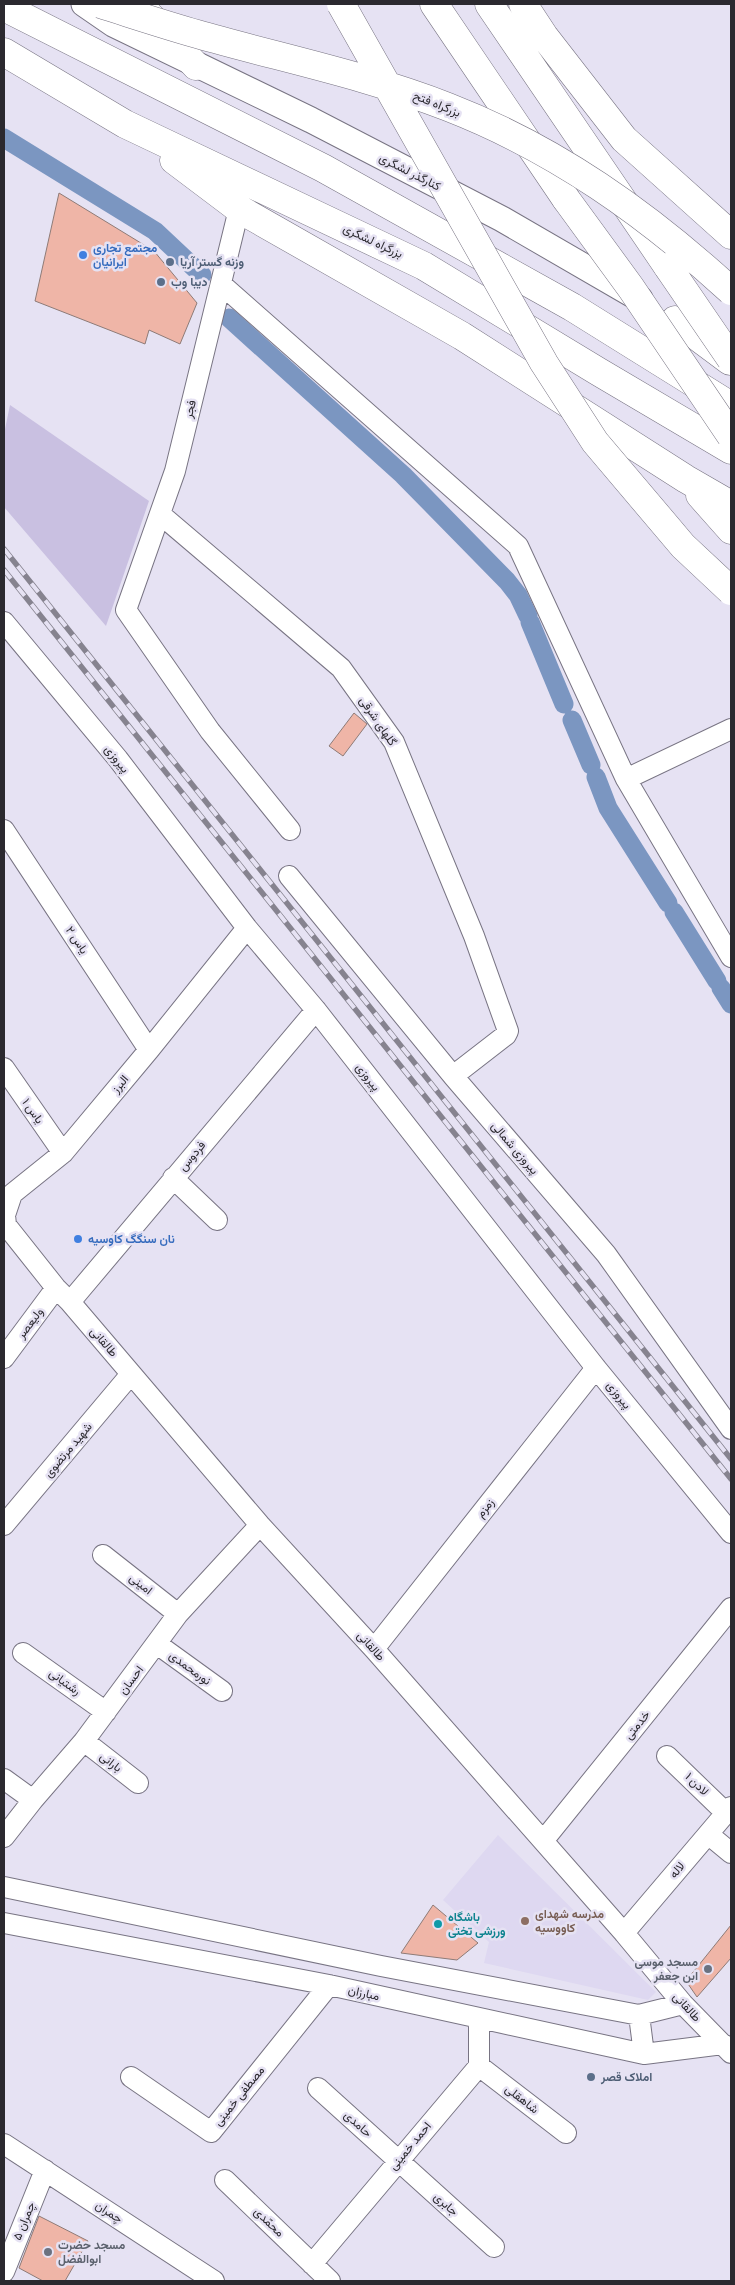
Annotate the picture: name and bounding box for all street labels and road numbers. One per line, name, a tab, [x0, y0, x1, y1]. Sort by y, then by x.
street label: بزرگراه فتح	[411, 88, 463, 122]
street label: کنارگذر لشگری	[376, 151, 443, 194]
street label: بزرگراه لشگری	[340, 221, 405, 262]
street label: فجر	[181, 398, 200, 421]
street label: گلهای شرقی	[356, 694, 400, 749]
street label: پیروزی	[101, 742, 132, 776]
street label: یاس ۲	[62, 924, 91, 957]
street label: پیروزی	[352, 1060, 383, 1094]
street label: البرز	[108, 1072, 132, 1097]
street label: یاس ۱	[19, 1096, 47, 1127]
street label: پیروزی شمالی	[488, 1119, 542, 1178]
street label: فردوس	[176, 1138, 209, 1174]
street label: ولیعصر	[13, 1305, 47, 1343]
street label: طالقانی	[87, 1324, 121, 1360]
street label: پیروزی	[603, 1378, 634, 1412]
street label: شهید مرتضوی	[41, 1420, 96, 1481]
street label: زمزم	[473, 1496, 498, 1521]
street label: امینی	[126, 1571, 155, 1598]
street label: طالقانی	[353, 1628, 388, 1664]
street label: نورمحمدی	[166, 1648, 214, 1689]
street label: احسان	[116, 1663, 146, 1697]
street label: رشتیانی	[46, 1666, 84, 1699]
street label: خدمتی	[621, 1708, 654, 1743]
street label: بارانی	[97, 1749, 125, 1776]
street label: لادن ۱	[682, 1770, 712, 1798]
street label: لاله	[666, 1859, 688, 1881]
street label: مبارزان	[347, 1983, 381, 2004]
street label: طالقانی	[669, 1990, 704, 2025]
street label: مصطفی خمینی	[211, 2063, 268, 2129]
street label: شاهقلی	[502, 2082, 541, 2117]
street label: حامدی	[341, 2108, 375, 2141]
street label: احمد خمینی	[386, 2119, 435, 2173]
street label: جابری	[430, 2189, 461, 2219]
street label: چمران	[92, 2198, 125, 2227]
street label: چمران ۵	[10, 2200, 39, 2242]
street label: محمّدی	[250, 2204, 287, 2240]

